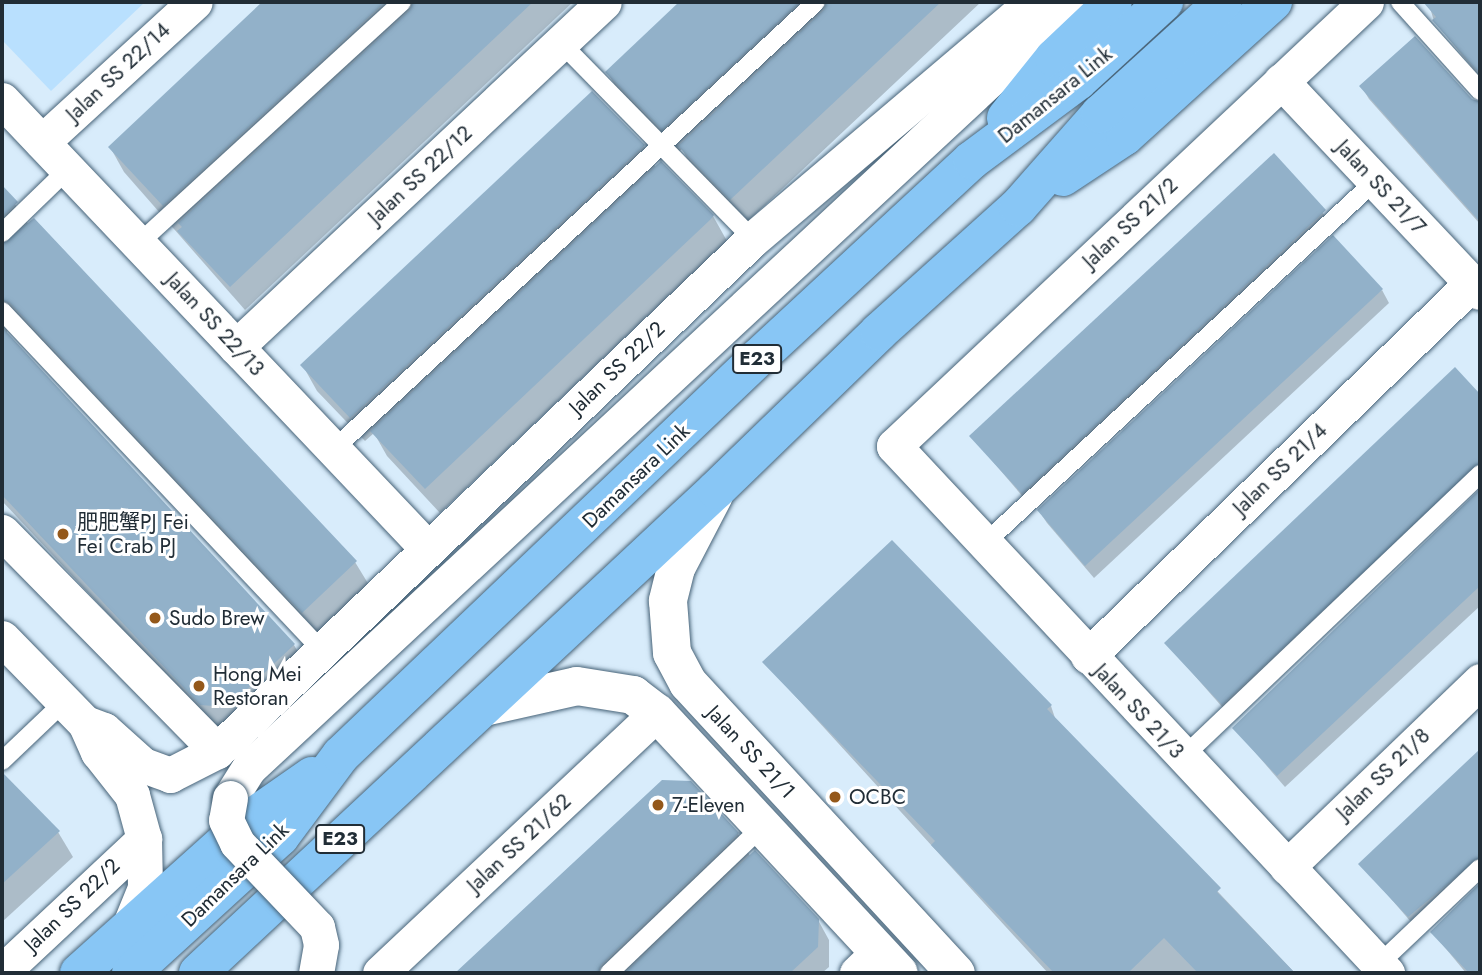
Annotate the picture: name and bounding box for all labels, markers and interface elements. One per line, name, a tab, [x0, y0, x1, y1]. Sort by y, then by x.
street label: Jalan SS 22/14	[61, 17, 175, 127]
street label: Damansara Link	[993, 41, 1117, 149]
street label: Jalan SS 22/12	[363, 120, 477, 230]
street label: Jalan SS 21/7	[1331, 135, 1431, 239]
street label: Jalan SS 21/2	[1077, 173, 1183, 273]
street label: Jalan SS 22/13	[161, 267, 269, 381]
street label: Jalan SS 22/2	[564, 316, 670, 420]
road number: E23	[731, 344, 783, 374]
street label: Jalan SS 21/4	[1228, 418, 1332, 520]
street label: Damansara Link	[577, 419, 695, 533]
place label: 肥肥蟹PJ Fei Fei Crab PJ	[77, 509, 189, 559]
marker: 肥肥蟹PJ Fei Fei Crab PJ	[55, 526, 71, 542]
place label: Sudo Brew	[169, 605, 265, 631]
marker: Sudo Brew	[147, 610, 163, 626]
street label: Jalan SS 21/3	[1089, 658, 1189, 764]
place label: Hong Mei Restoran	[213, 661, 302, 711]
marker: Hong Mei Restoran	[191, 678, 207, 694]
street label: Jalan SS 21/1	[701, 700, 801, 804]
street label: Jalan SS 21/8	[1331, 723, 1435, 825]
place label: OCBC	[849, 784, 906, 810]
street label: Jalan SS 21/62	[462, 788, 576, 898]
marker: OCBC	[827, 789, 843, 805]
place label: 7-Eleven	[672, 792, 745, 818]
marker: 7-Eleven	[650, 797, 666, 813]
street label: Damansara Link	[176, 818, 294, 932]
road number: E23	[314, 824, 366, 854]
street label: Jalan SS 22/2	[19, 853, 125, 957]

